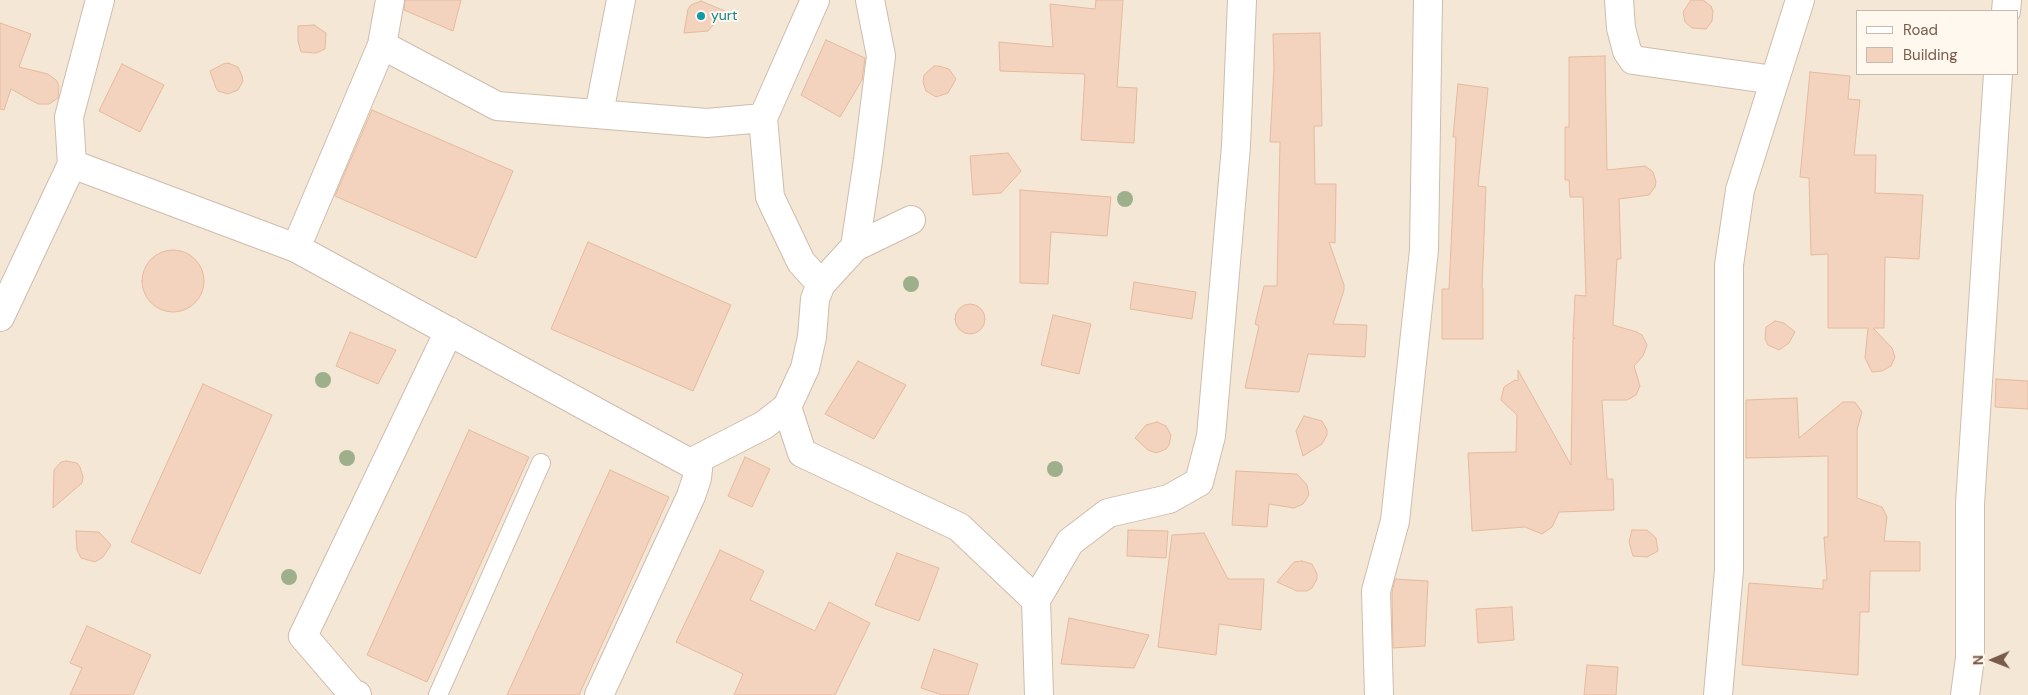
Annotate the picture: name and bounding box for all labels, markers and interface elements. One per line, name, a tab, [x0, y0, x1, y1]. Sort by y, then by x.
place label: yurt	[711, 8, 737, 24]
marker: yurt	[695, 10, 707, 22]
legend	[1856, 10, 2018, 75]
text: Road	[1903, 20, 1938, 40]
text: Building	[1903, 45, 1958, 65]
north arrow	[1968, 635, 2018, 685]
text: N	[1969, 655, 1987, 666]

